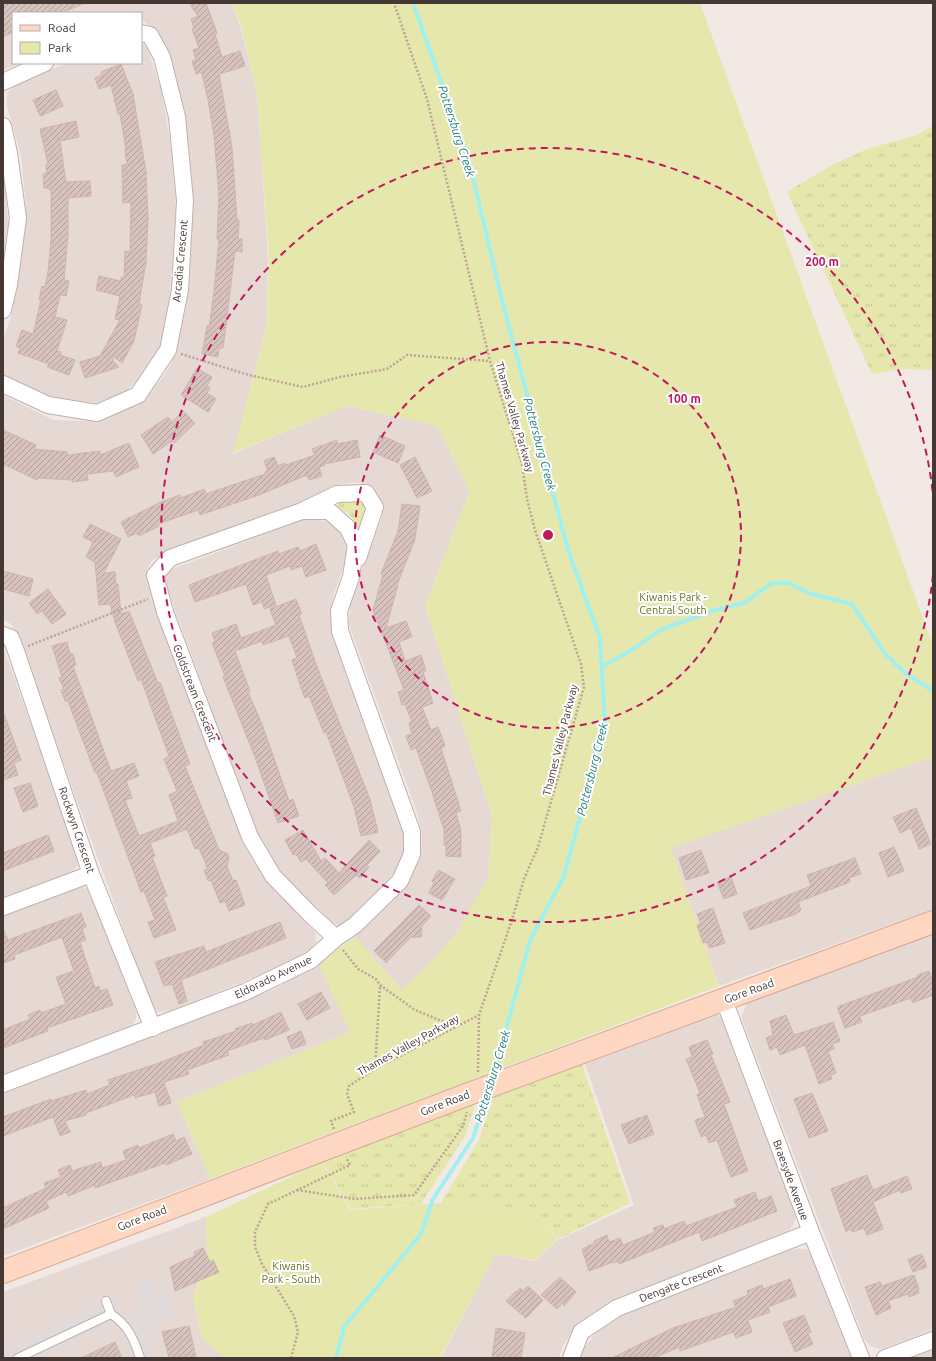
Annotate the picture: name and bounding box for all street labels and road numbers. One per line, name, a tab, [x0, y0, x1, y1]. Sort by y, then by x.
street label: Arcadia Crescent	[170, 219, 190, 303]
street label: Thames Valley Parkway	[493, 360, 537, 474]
street label: Coldstream Crescent	[171, 643, 219, 744]
street label: Thames Valley Parkway	[540, 682, 580, 797]
street label: Rockwyn Crescent	[57, 785, 98, 875]
street label: Eldorado Avenue	[233, 953, 313, 1001]
street label: Gore Road	[723, 976, 775, 1006]
street label: Thames Valley Parkway	[355, 1012, 462, 1078]
street label: Gore Road	[419, 1088, 471, 1118]
street label: Braesyde Avenue	[771, 1138, 811, 1222]
street label: Gore Road	[116, 1203, 168, 1233]
street label: Dengate Crescent	[638, 1261, 725, 1304]

